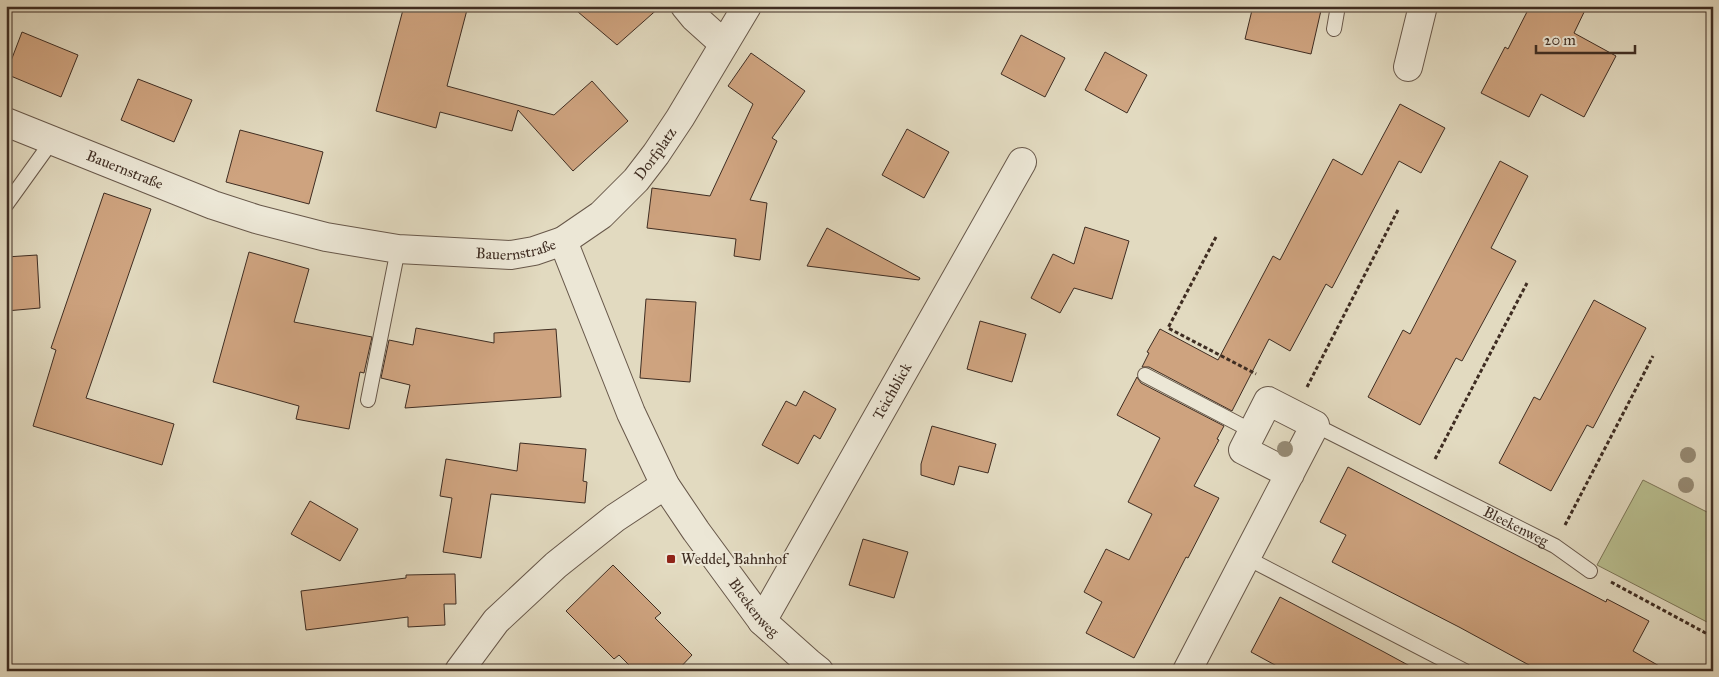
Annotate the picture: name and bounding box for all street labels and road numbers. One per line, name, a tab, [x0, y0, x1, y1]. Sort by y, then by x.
street label: Dorfplatz	[630, 124, 680, 183]
street label: Bauernstraße	[84, 146, 166, 193]
street label: Bauernstraße	[475, 235, 558, 264]
street label: Teichblick	[869, 360, 915, 423]
street label: Bleekenweg	[1480, 502, 1552, 551]
street label: Bleekenweg	[725, 575, 783, 641]

